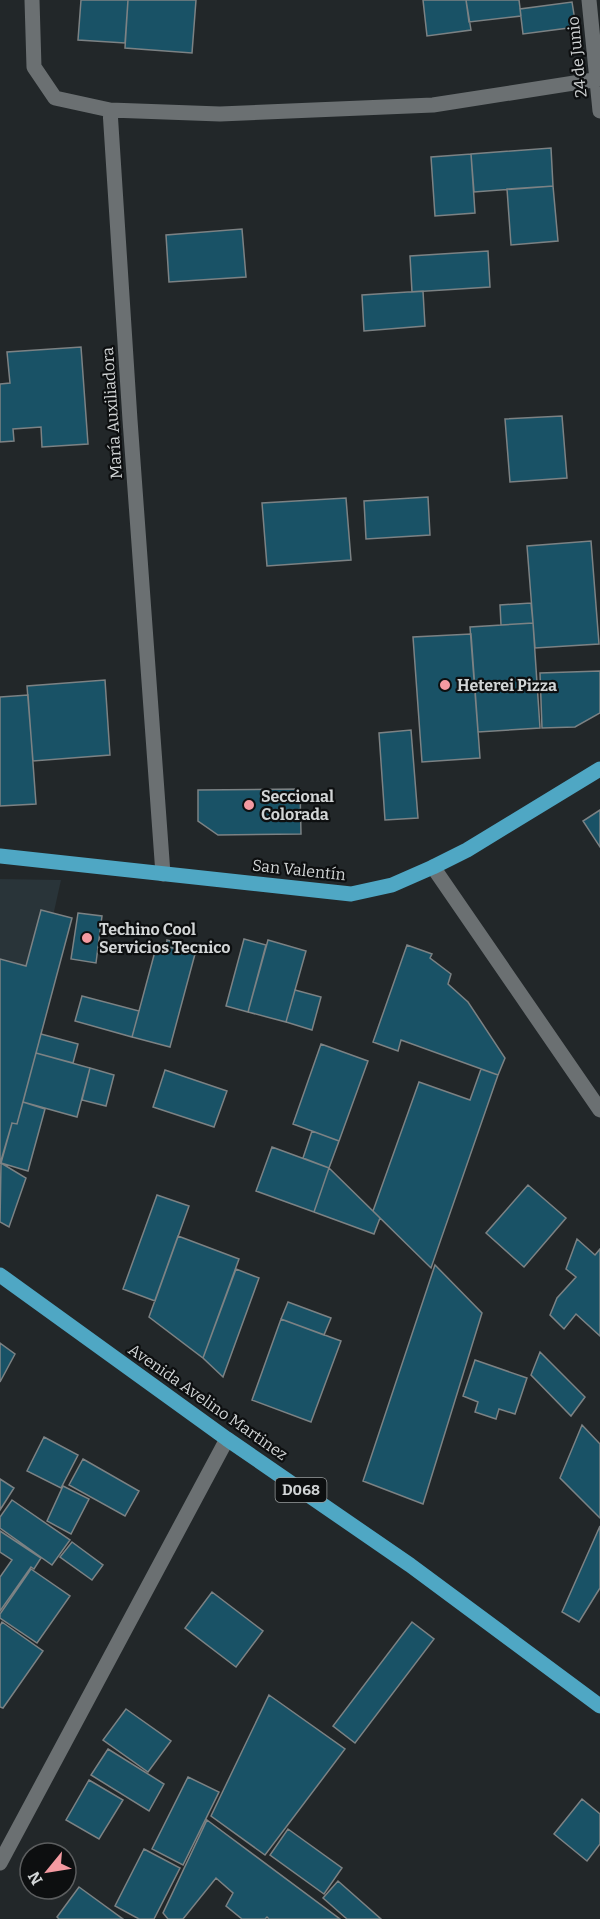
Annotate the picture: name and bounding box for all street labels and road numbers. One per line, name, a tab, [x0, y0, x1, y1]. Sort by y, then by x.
street label: 24 de Junio	[563, 15, 591, 99]
street label: María Auxiliadora	[98, 346, 126, 480]
street label: San Valentín	[251, 856, 347, 884]
street label: Avenida Avelino Martinez	[125, 1340, 291, 1464]
road number: D068	[276, 1478, 326, 1502]

